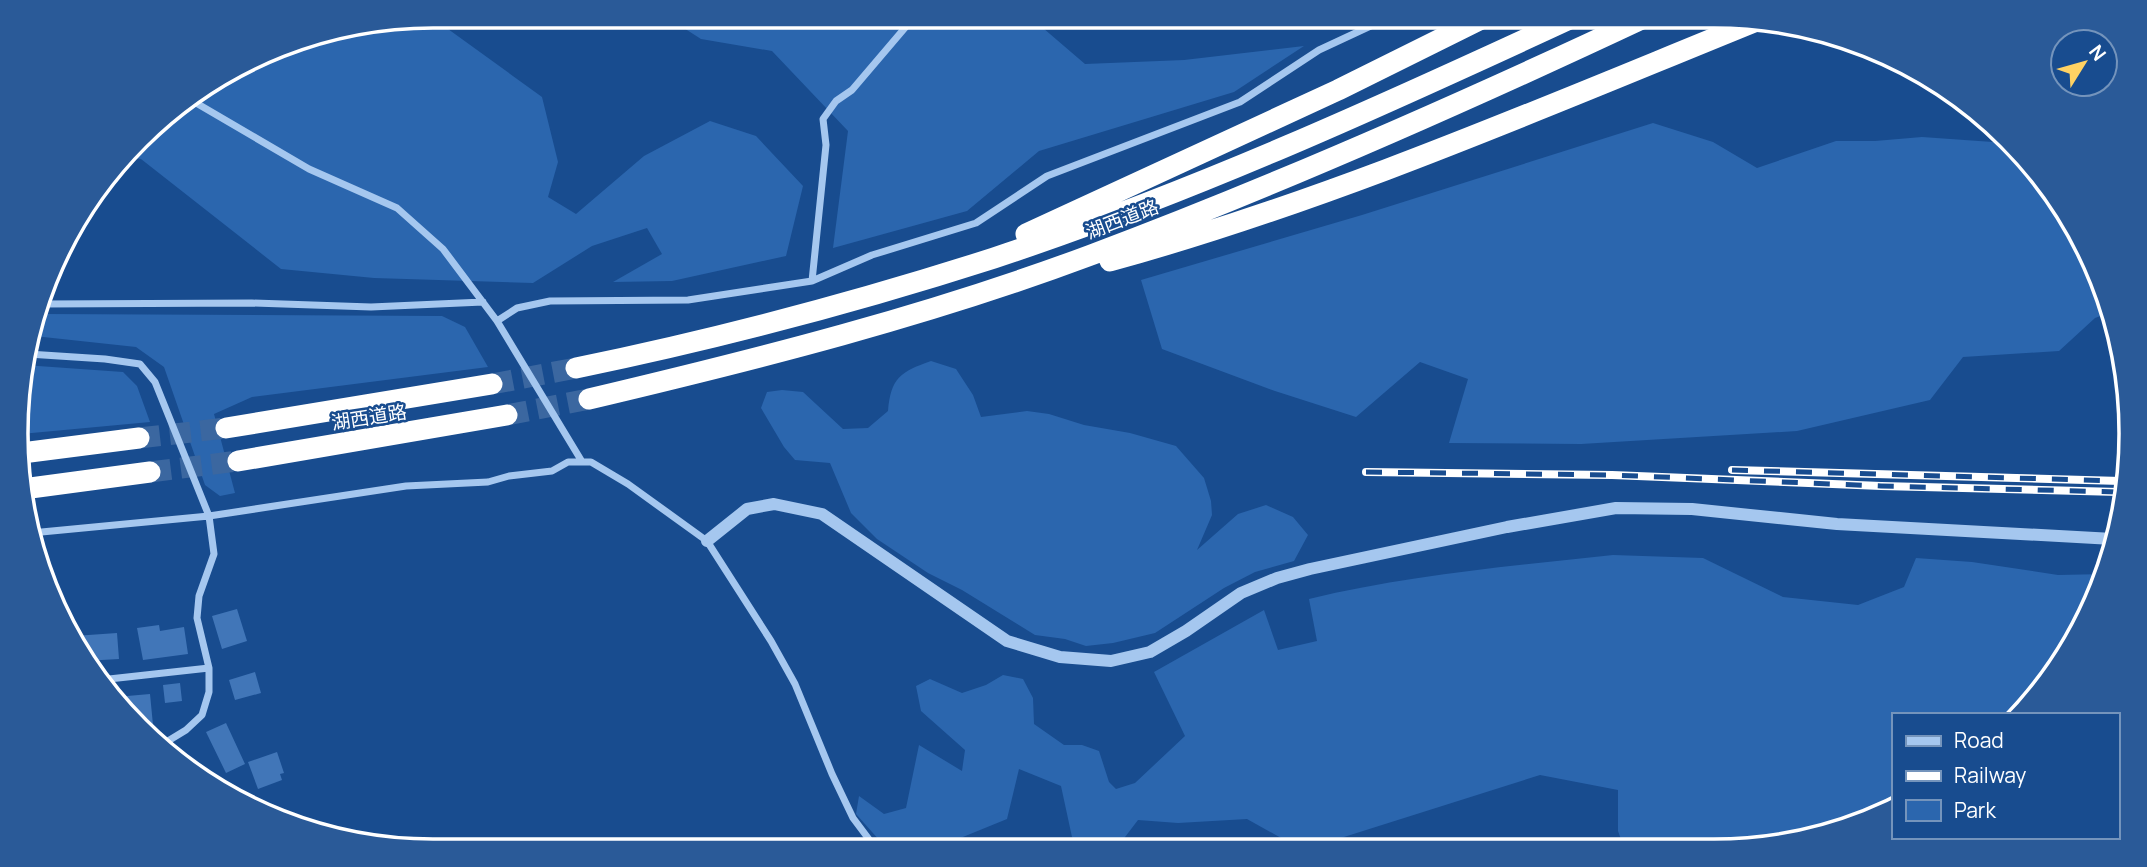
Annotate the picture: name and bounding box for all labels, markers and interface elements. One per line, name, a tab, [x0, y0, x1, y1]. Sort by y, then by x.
north arrow	[2049, 28, 2119, 98]
text: N	[2083, 39, 2112, 66]
street label: 湖西道路	[1082, 193, 1162, 245]
street label: 湖西道路	[329, 398, 409, 436]
legend	[1892, 713, 2119, 839]
text: Road	[1954, 726, 2004, 754]
text: Railway	[1954, 761, 2026, 789]
text: Park	[1954, 796, 1996, 824]

